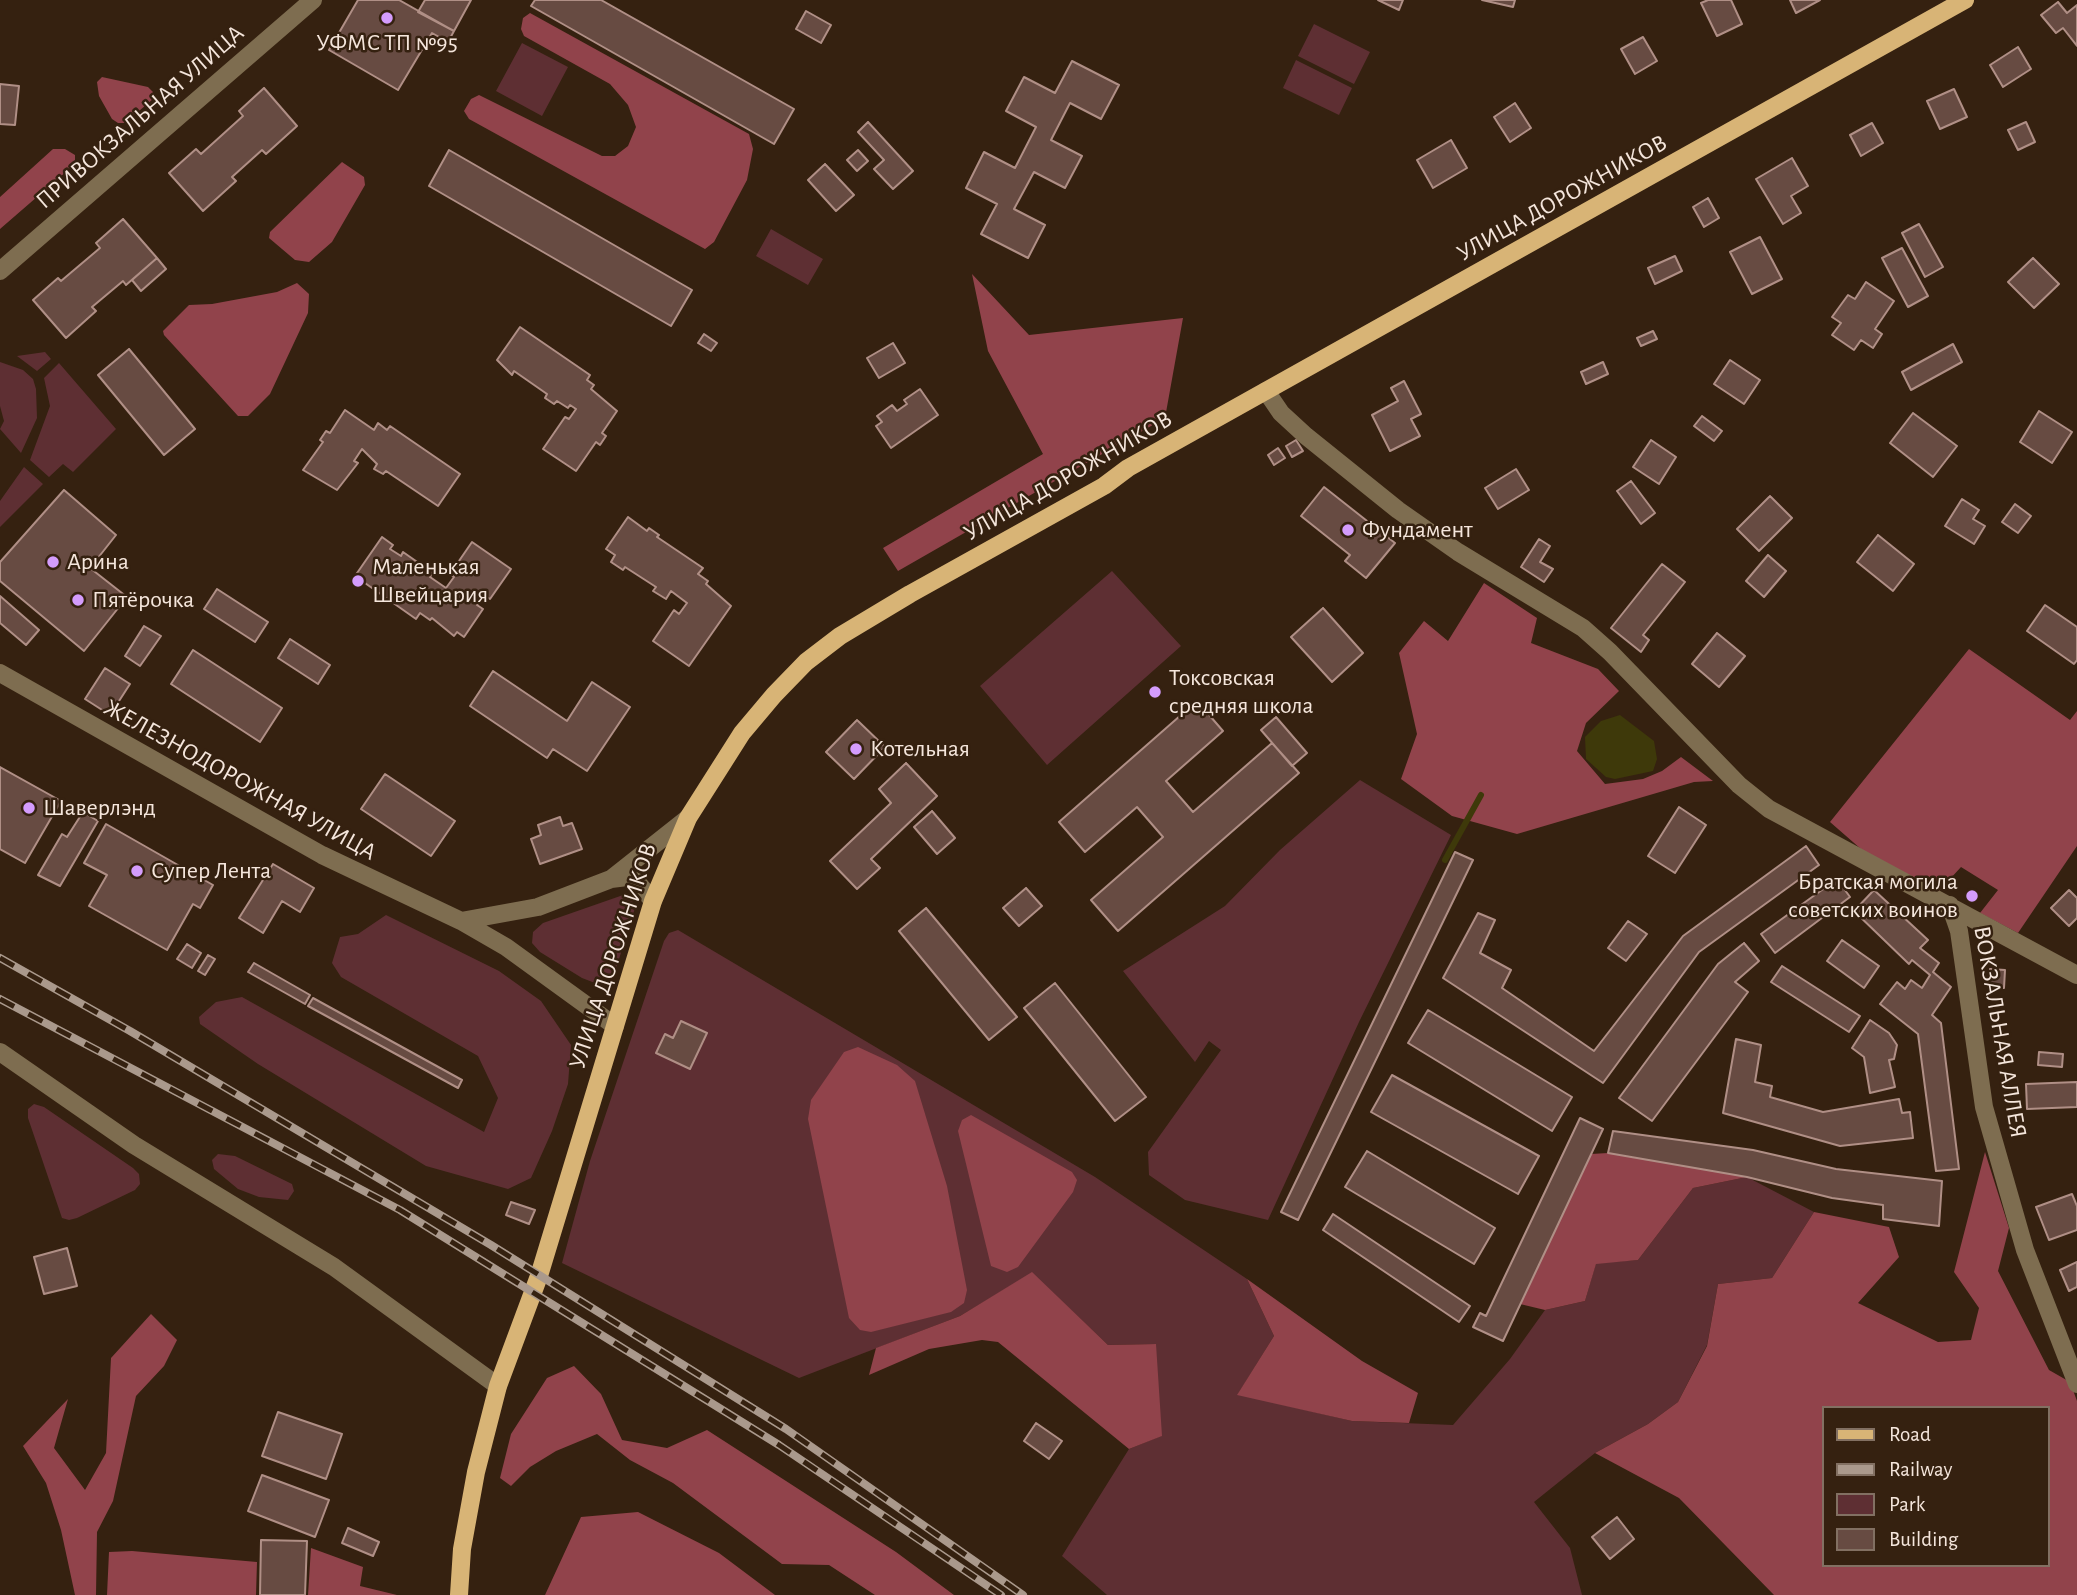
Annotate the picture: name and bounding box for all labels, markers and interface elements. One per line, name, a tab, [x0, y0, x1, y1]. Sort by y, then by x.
marker: УФМС ТП №95	[379, 10, 395, 26]
street label: ПРИВОКЗАЛЬНАЯ УЛИЦА	[30, 19, 250, 215]
place label: УФМС ТП №95	[316, 29, 458, 57]
street label: УЛИЦА ДОРОЖНИКОВ	[1452, 128, 1672, 268]
street label: УЛИЦА ДОРОЖНИКОВ	[959, 405, 1177, 547]
place label: Фундамент	[1362, 516, 1473, 544]
marker: Фундамент	[1340, 522, 1356, 538]
place label: Арина	[67, 548, 129, 576]
place label: Маленькая Швейцария	[372, 553, 488, 609]
marker: Арина	[45, 554, 61, 570]
marker: Маленькая Швейцария	[350, 573, 366, 589]
place label: Пятёрочка	[92, 586, 194, 614]
marker: Пятёрочка	[70, 592, 86, 608]
place label: Токсовская средняя школа	[1169, 664, 1313, 720]
marker: Токсовская средняя школа	[1147, 684, 1163, 700]
street label: ЖЕЛЕЗНОДОРОЖНАЯ УЛИЦА	[99, 693, 381, 867]
place label: Котельная	[870, 735, 970, 763]
marker: Котельная	[848, 741, 864, 757]
place label: Шаверлэнд	[43, 794, 156, 822]
marker: Шаверлэнд	[21, 800, 37, 816]
street label: УЛИЦА ДОРОЖНИКОВ	[563, 840, 663, 1072]
place label: Супер Лента	[151, 857, 271, 885]
marker: Супер Лента	[129, 863, 145, 879]
place label: Братская могила советских воинов	[1788, 868, 1958, 924]
marker: Братская могила советских воинов	[1964, 888, 1980, 904]
street label: ВОКЗАЛЬНАЯ АЛЛЕЯ	[1967, 924, 2033, 1140]
legend	[1822, 1406, 2049, 1567]
text: Road	[1889, 1424, 1931, 1445]
text: Railway	[1889, 1459, 1952, 1480]
text: Park	[1889, 1494, 1925, 1515]
text: Building	[1889, 1529, 1958, 1550]

